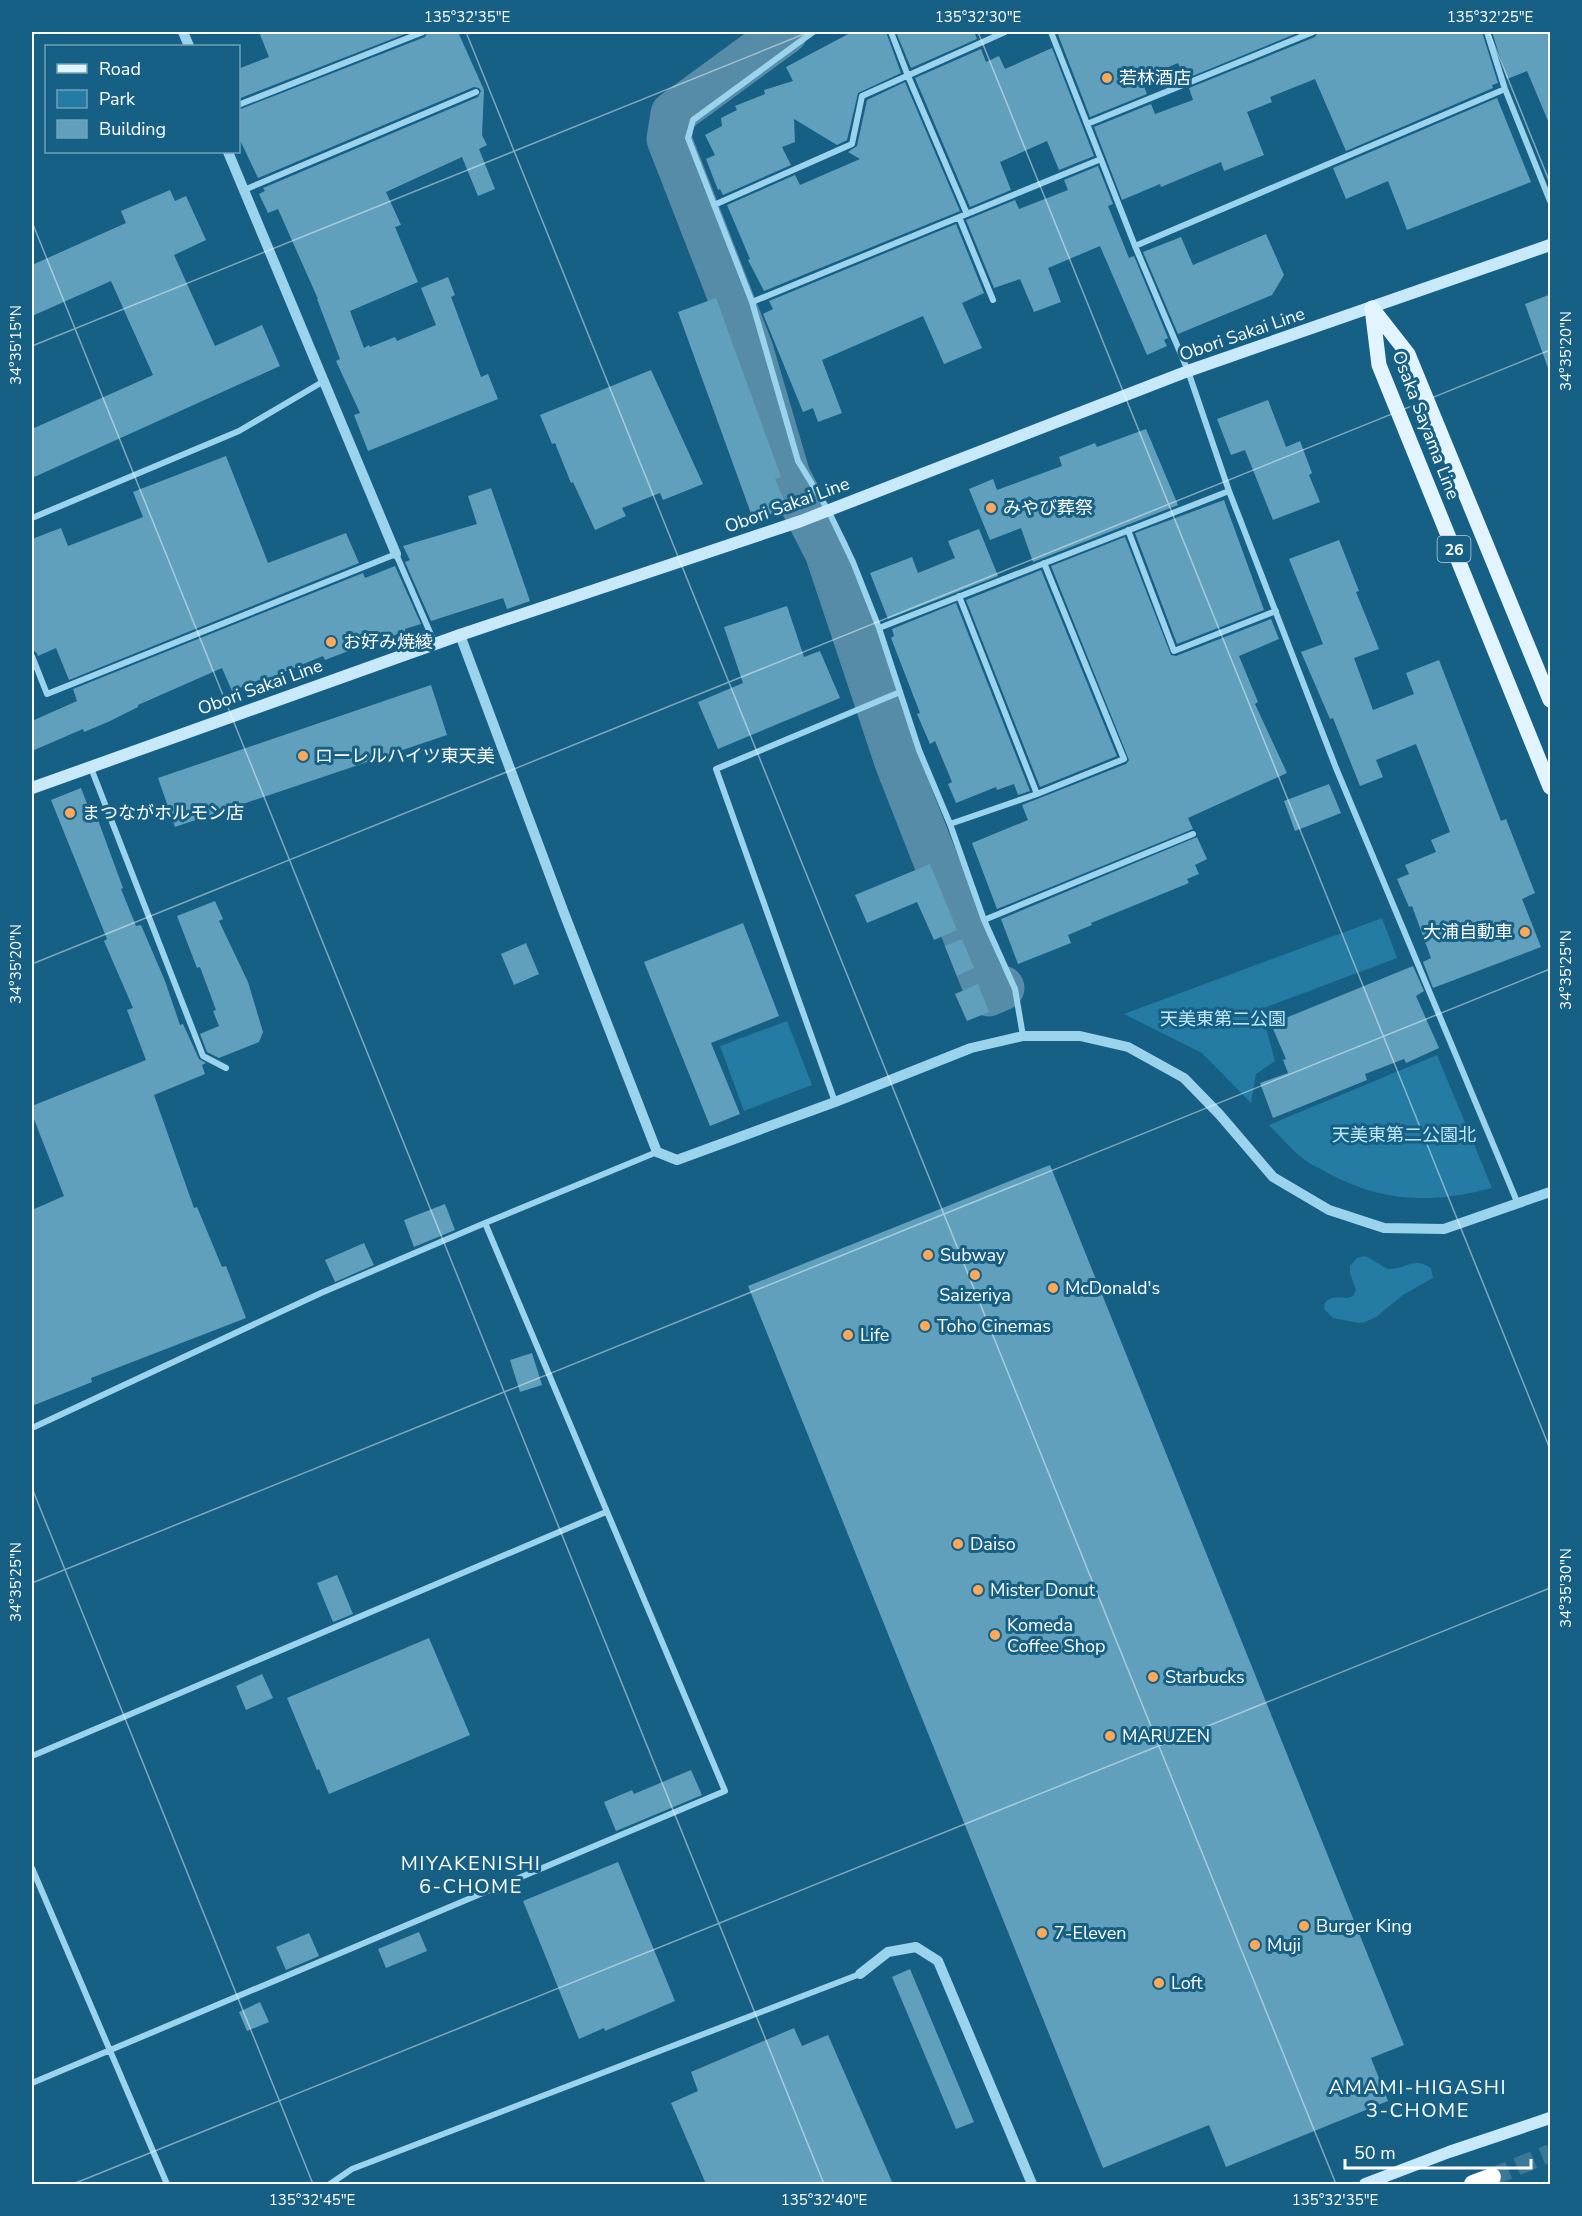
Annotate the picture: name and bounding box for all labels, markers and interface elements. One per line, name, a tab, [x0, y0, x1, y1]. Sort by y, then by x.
text: 135°32'35"E	[424, 7, 510, 27]
text: 135°32'30"E	[935, 7, 1021, 27]
text: 135°32'25"E	[1447, 7, 1533, 27]
legend	[45, 45, 240, 153]
text: Road	[99, 57, 141, 81]
place label: 若林酒店	[1119, 66, 1191, 90]
marker: 若林酒店	[1100, 71, 1114, 85]
text: Park	[99, 87, 136, 111]
text: Building	[99, 117, 166, 141]
street label: Obori Sakai Line	[1176, 301, 1308, 367]
text: 34°35'15"N	[6, 305, 26, 385]
text: 34°35'20"N	[1556, 311, 1576, 391]
street label: Osaka Sayama Line	[1387, 347, 1465, 503]
street label: Obori Sakai Line	[721, 471, 853, 539]
place label: みやび葬祭	[1003, 496, 1093, 520]
marker: みやび葬祭	[984, 501, 998, 515]
road number: 26	[1438, 536, 1470, 562]
place label: お好み焼綾	[343, 630, 433, 654]
marker: お好み焼綾	[324, 635, 338, 649]
street label: Obori Sakai Line	[194, 653, 326, 721]
place label: ローレルハイツ東天美	[315, 744, 495, 768]
marker: ローレルハイツ東天美	[296, 749, 310, 763]
place label: まつながホルモン店	[82, 801, 244, 825]
marker: まつながホルモン店	[63, 806, 77, 820]
place label: 大浦自動車	[1423, 920, 1513, 944]
text: 34°35'20"N	[6, 924, 26, 1004]
marker: 大浦自動車	[1518, 925, 1532, 939]
text: 34°35'25"N	[1556, 930, 1576, 1010]
park label: 天美東第二公園	[1160, 1007, 1286, 1031]
park label: 天美東第二公園北	[1332, 1123, 1476, 1147]
place label: Subway	[940, 1243, 1006, 1267]
marker: Subway	[921, 1248, 935, 1262]
marker: Saizeriya	[968, 1268, 982, 1282]
place label: McDonald's	[1065, 1276, 1160, 1300]
marker: McDonald's	[1046, 1281, 1060, 1295]
place label: Saizeriya	[939, 1283, 1011, 1307]
place label: Toho Cinemas	[937, 1314, 1051, 1338]
marker: Toho Cinemas	[918, 1319, 932, 1333]
place label: Life	[860, 1323, 889, 1347]
marker: Life	[841, 1328, 855, 1342]
place label: Daiso	[970, 1532, 1016, 1556]
marker: Daiso	[951, 1537, 965, 1551]
text: 34°35'25"N	[6, 1542, 26, 1622]
text: 34°35'30"N	[1556, 1548, 1576, 1628]
place label: Mister Donut	[990, 1578, 1096, 1602]
marker: Mister Donut	[971, 1583, 985, 1597]
place label: Komeda Coffee Shop	[1007, 1613, 1105, 1658]
marker: Komeda Coffee Shop	[988, 1628, 1002, 1642]
place label: Starbucks	[1165, 1665, 1245, 1689]
marker: Starbucks	[1146, 1670, 1160, 1684]
place label: MARUZEN	[1122, 1724, 1210, 1748]
marker: MARUZEN	[1103, 1729, 1117, 1743]
district label: MIYAKENISHI 6-CHOME	[401, 1850, 541, 1900]
place label: Burger King	[1316, 1914, 1412, 1938]
marker: Burger King	[1297, 1919, 1311, 1933]
place label: 7-Eleven	[1054, 1921, 1127, 1945]
marker: 7-Eleven	[1035, 1926, 1049, 1940]
place label: Muji	[1267, 1933, 1301, 1957]
marker: Muji	[1248, 1938, 1262, 1952]
place label: Loft	[1171, 1971, 1203, 1995]
marker: Loft	[1152, 1976, 1166, 1990]
district label: AMAMI-HIGASHI 3-CHOME	[1329, 2074, 1507, 2124]
scale bar	[1345, 2132, 1531, 2170]
text: 50 m	[1354, 2141, 1396, 2165]
text: 135°32'45"E	[269, 2190, 355, 2210]
text: 135°32'40"E	[781, 2190, 867, 2210]
text: 135°32'35"E	[1292, 2190, 1378, 2210]

